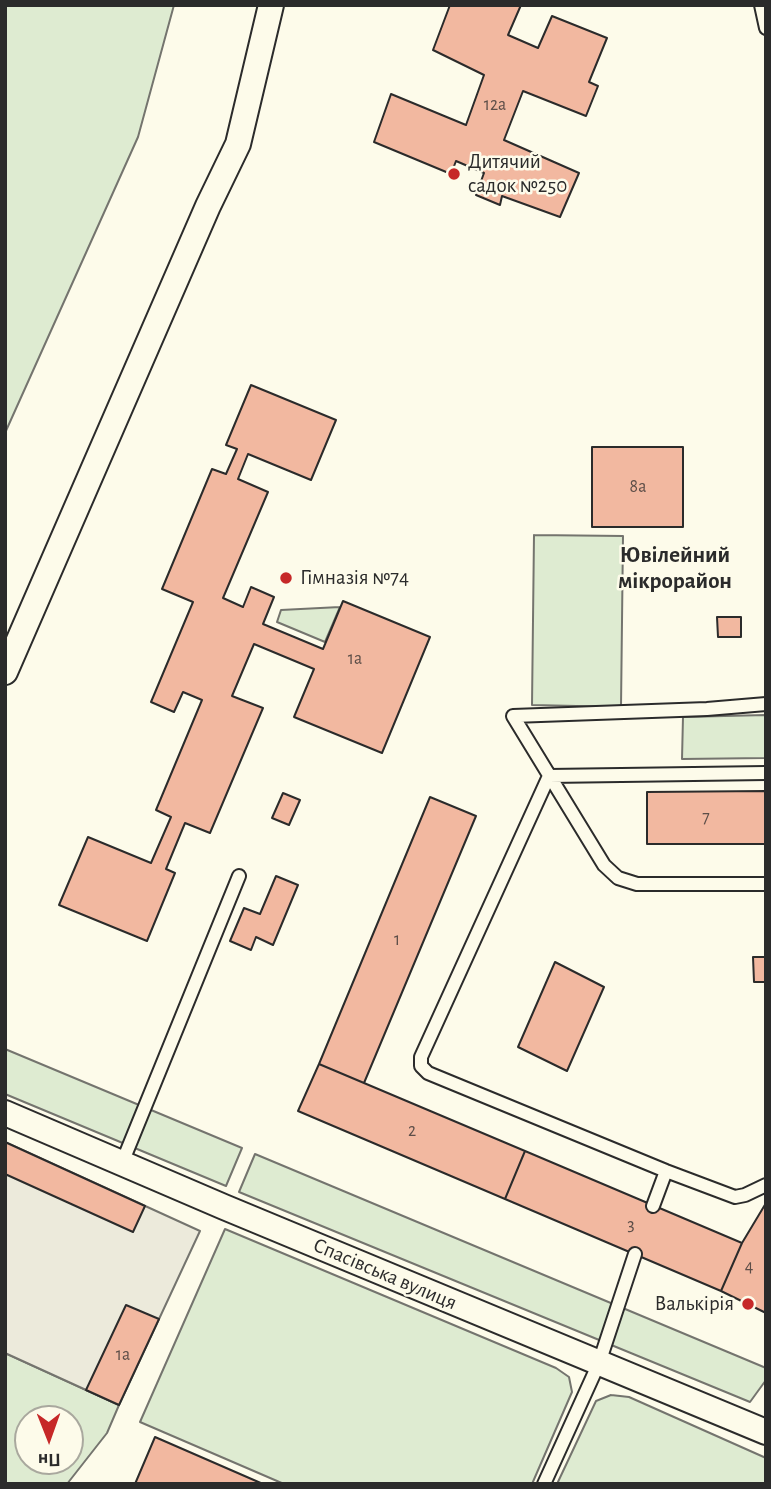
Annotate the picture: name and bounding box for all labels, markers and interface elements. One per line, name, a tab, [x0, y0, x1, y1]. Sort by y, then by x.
house number: 12а	[484, 94, 506, 116]
place label: Дитячий садок №250	[468, 149, 567, 199]
marker: Дитячий садок №250	[446, 166, 462, 182]
house number: 8а	[630, 476, 646, 498]
district label: Ювілейний мікрорайон	[618, 541, 732, 595]
place label: Гімназія №74	[300, 565, 409, 591]
marker: Гімназія №74	[278, 570, 294, 586]
house number: 1а	[348, 648, 362, 670]
house number: 7	[702, 807, 710, 829]
house number: 1	[394, 929, 400, 951]
house number: 2	[408, 1120, 416, 1142]
house number: 3	[627, 1214, 635, 1236]
street label: Спасівська вулиця	[309, 1232, 461, 1316]
house number: 4	[745, 1256, 753, 1278]
place label: Валькірія	[654, 1291, 734, 1317]
marker: Валькірія	[740, 1296, 756, 1312]
house number: 1а	[116, 1344, 130, 1366]
north arrow	[14, 1405, 84, 1475]
text: Пн	[38, 1450, 61, 1469]

